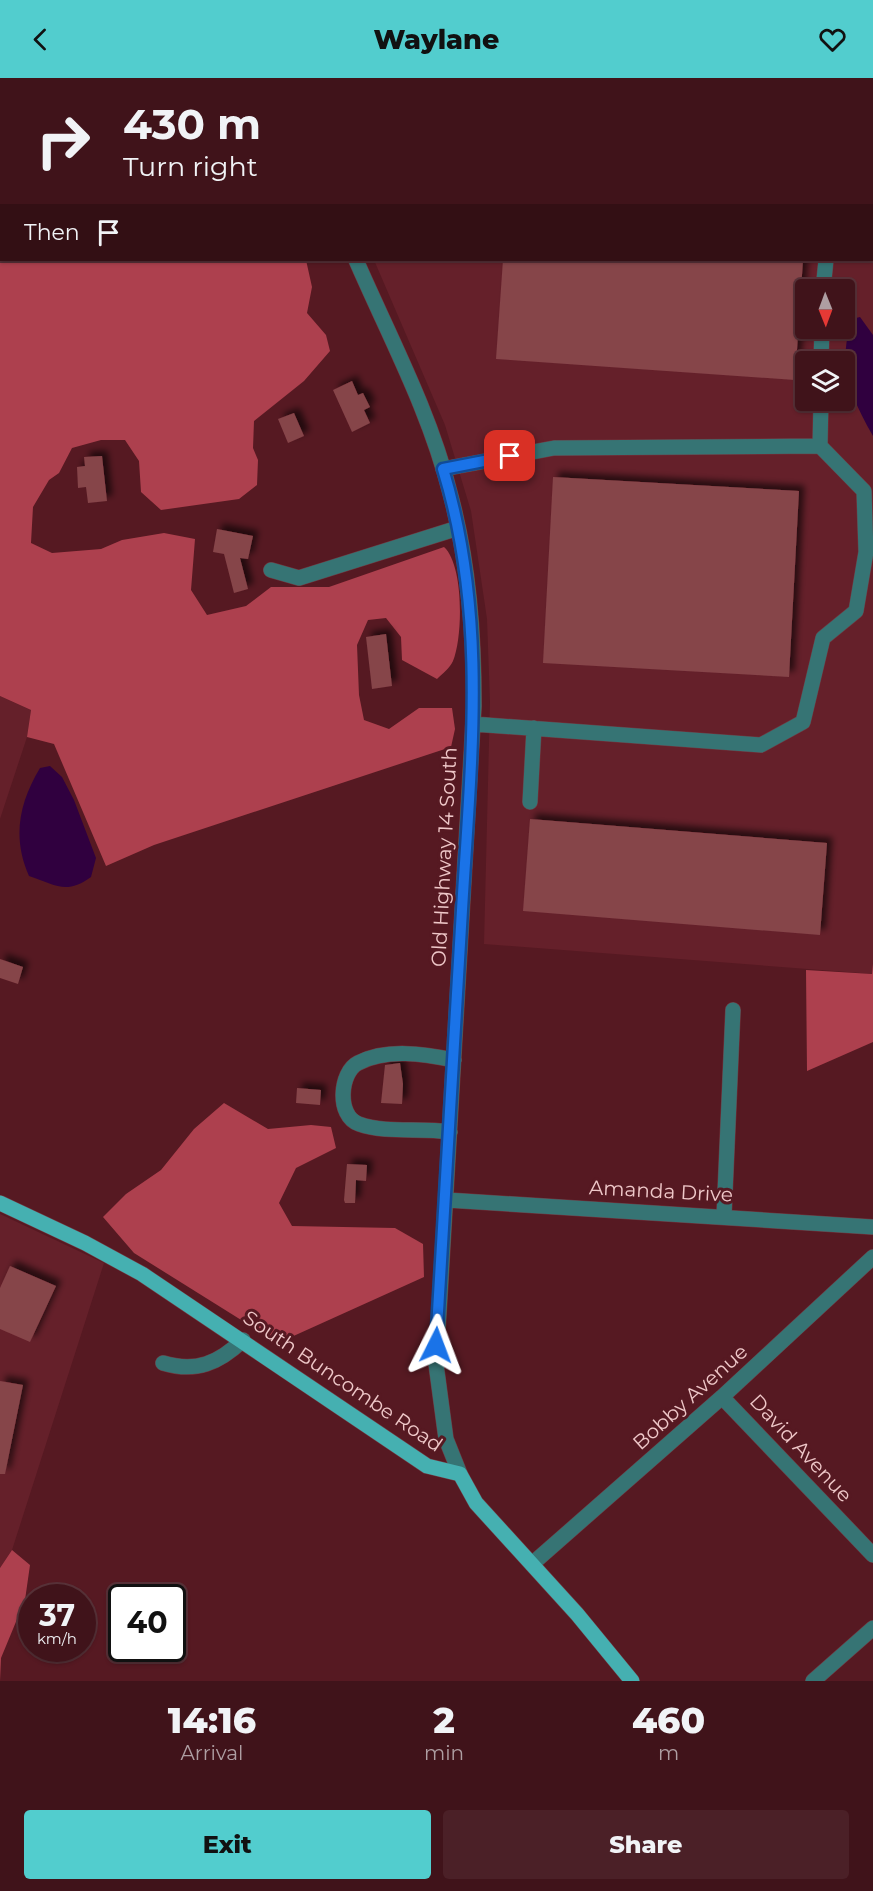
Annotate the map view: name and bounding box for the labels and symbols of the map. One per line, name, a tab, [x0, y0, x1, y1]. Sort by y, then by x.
north arrow	[795, 279, 855, 339]
pin	[484, 430, 535, 481]
street label: Old Highway 14 South	[426, 747, 462, 967]
street label: Amanda Drive	[589, 1175, 733, 1207]
street label: South Buncombe Road	[239, 1305, 447, 1457]
position arrow	[404, 1313, 468, 1377]
street label: Bobby Avenue	[628, 1339, 752, 1455]
street label: David Avenue	[745, 1389, 857, 1507]
speed limit sign: 40	[108, 1584, 186, 1662]

